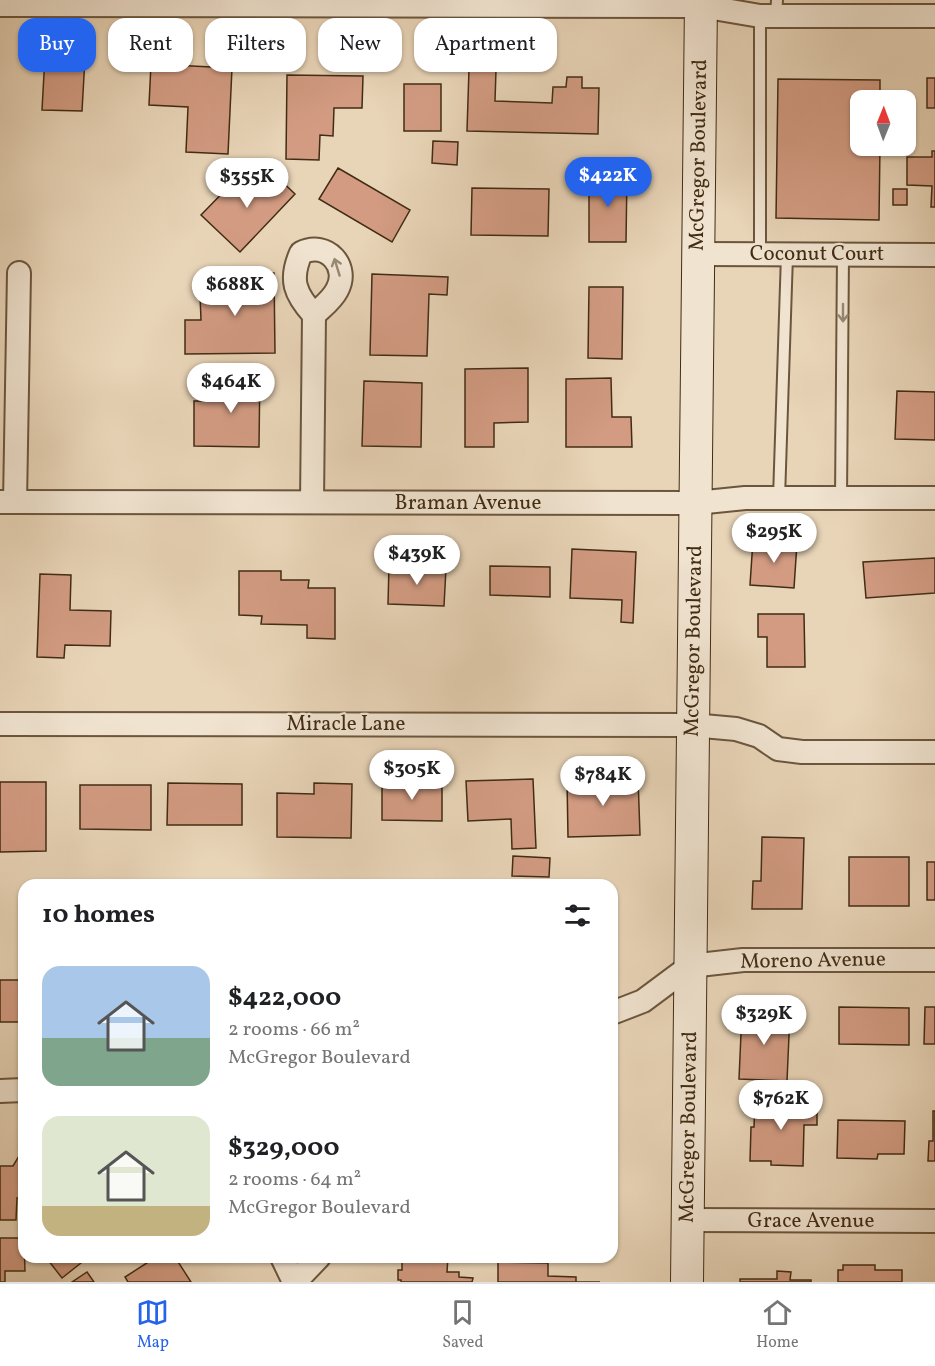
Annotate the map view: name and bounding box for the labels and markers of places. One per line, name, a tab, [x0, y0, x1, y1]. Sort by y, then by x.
pin: $422K	[566, 157, 650, 208]
pin: $355K	[205, 158, 289, 209]
pin: $688K	[193, 266, 277, 317]
pin: $464K	[189, 363, 273, 414]
pin: $295K	[732, 513, 816, 564]
pin: $439K	[375, 535, 459, 586]
pin: $305K	[370, 750, 454, 801]
pin: $784K	[561, 756, 645, 807]
pin: $329K	[722, 995, 806, 1046]
pin: $762K	[739, 1080, 823, 1131]

